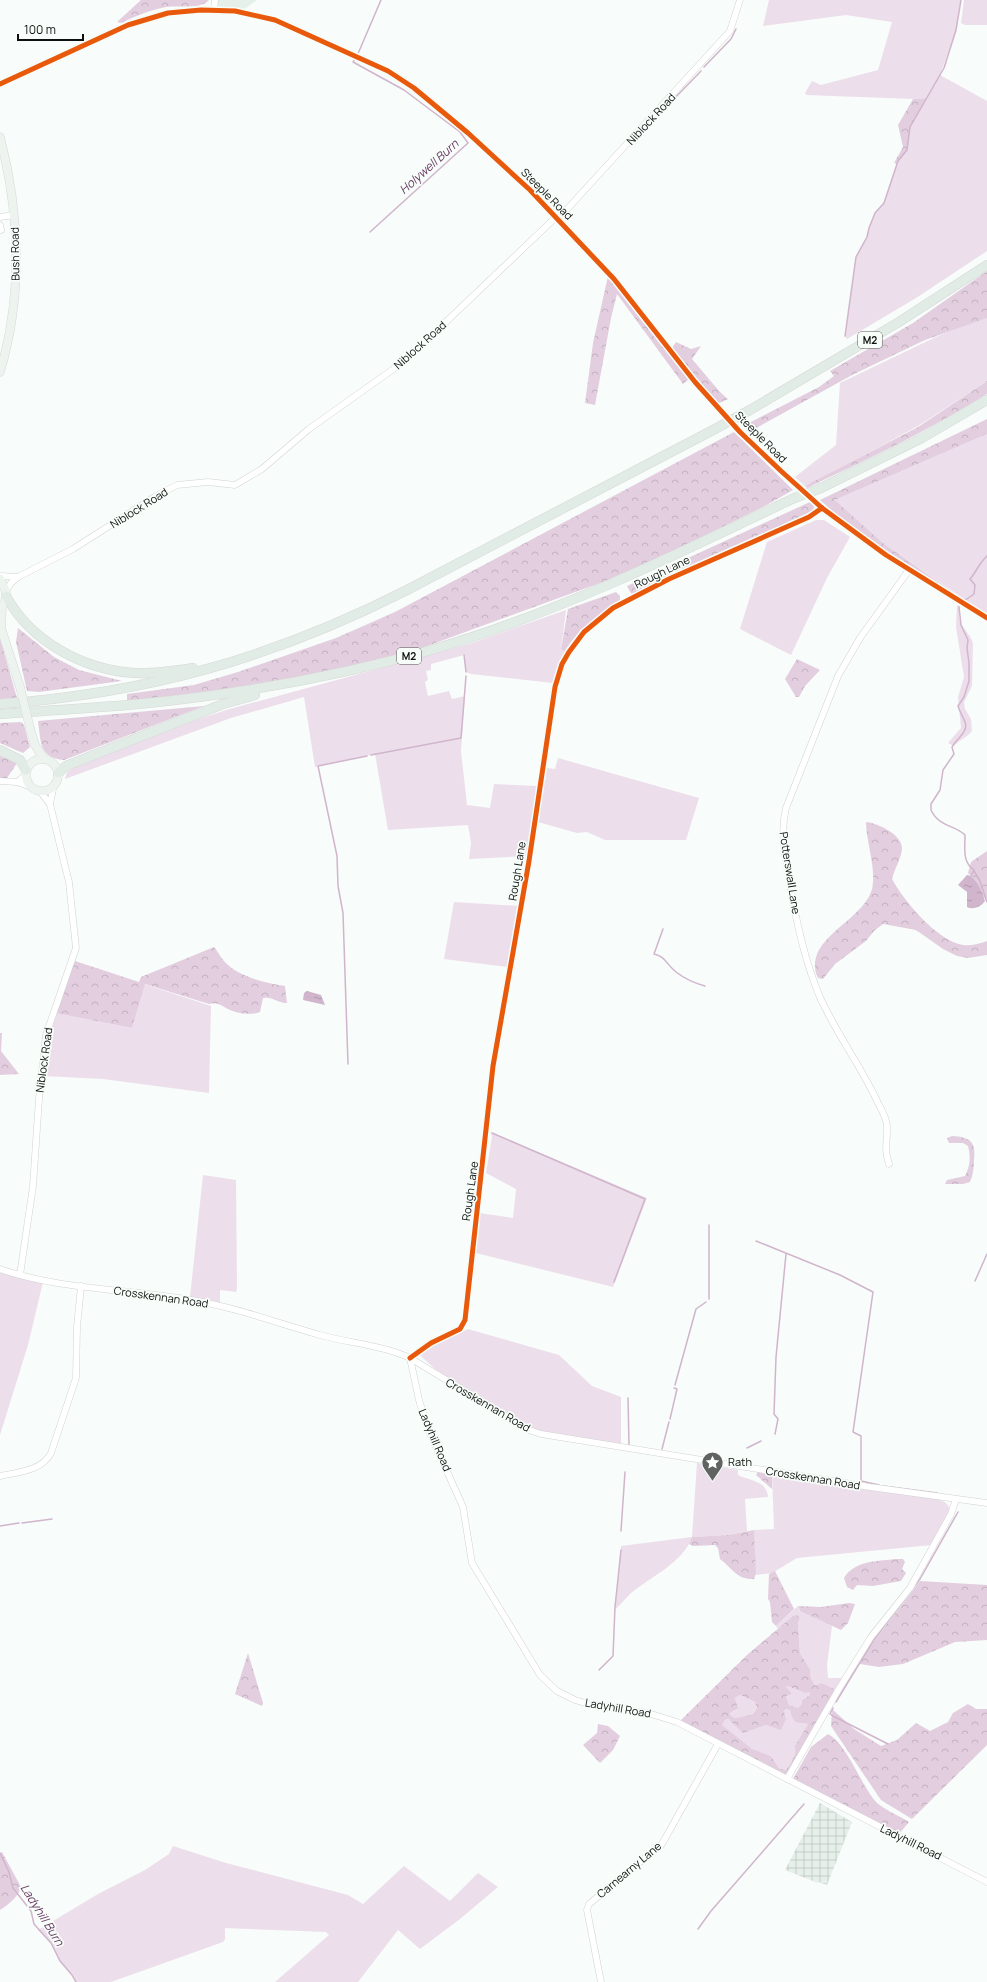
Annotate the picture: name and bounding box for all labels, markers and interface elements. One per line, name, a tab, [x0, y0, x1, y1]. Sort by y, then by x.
scale bar	[18, 16, 83, 42]
text: 100 m	[24, 21, 56, 38]
street label: Niblock Road	[623, 90, 678, 148]
water label: Holywell Burn	[395, 135, 463, 198]
street label: Steeple Road	[518, 164, 577, 223]
street label: Bush Road	[7, 227, 22, 281]
street label: Niblock Road	[390, 317, 449, 372]
road number: M2	[858, 332, 882, 348]
street label: Steeple Road	[732, 407, 791, 466]
street label: Niblock Road	[107, 484, 170, 531]
street label: Rough Lane	[632, 551, 692, 591]
road number: M2	[397, 648, 421, 664]
street label: Potterswall Lane	[777, 831, 804, 916]
street label: Rough Lane	[504, 840, 529, 902]
street label: Niblock Road	[32, 1026, 55, 1093]
street label: Rough Lane	[458, 1160, 481, 1222]
street label: Crosskennan Road	[113, 1282, 209, 1311]
street label: Crosskennan Road	[443, 1374, 533, 1435]
street label: Ladyhill Road	[416, 1406, 455, 1473]
place icon: Rath	[700, 1449, 726, 1482]
place label: Rath	[728, 1454, 752, 1469]
street label: Crosskennan Road	[765, 1463, 861, 1492]
street label: Ladyhill Road	[584, 1694, 652, 1721]
street label: Ladyhill Road	[878, 1820, 944, 1863]
street label: Carnearny Lane	[593, 1838, 665, 1901]
water label: Ladyhill Burn	[17, 1881, 69, 1950]

